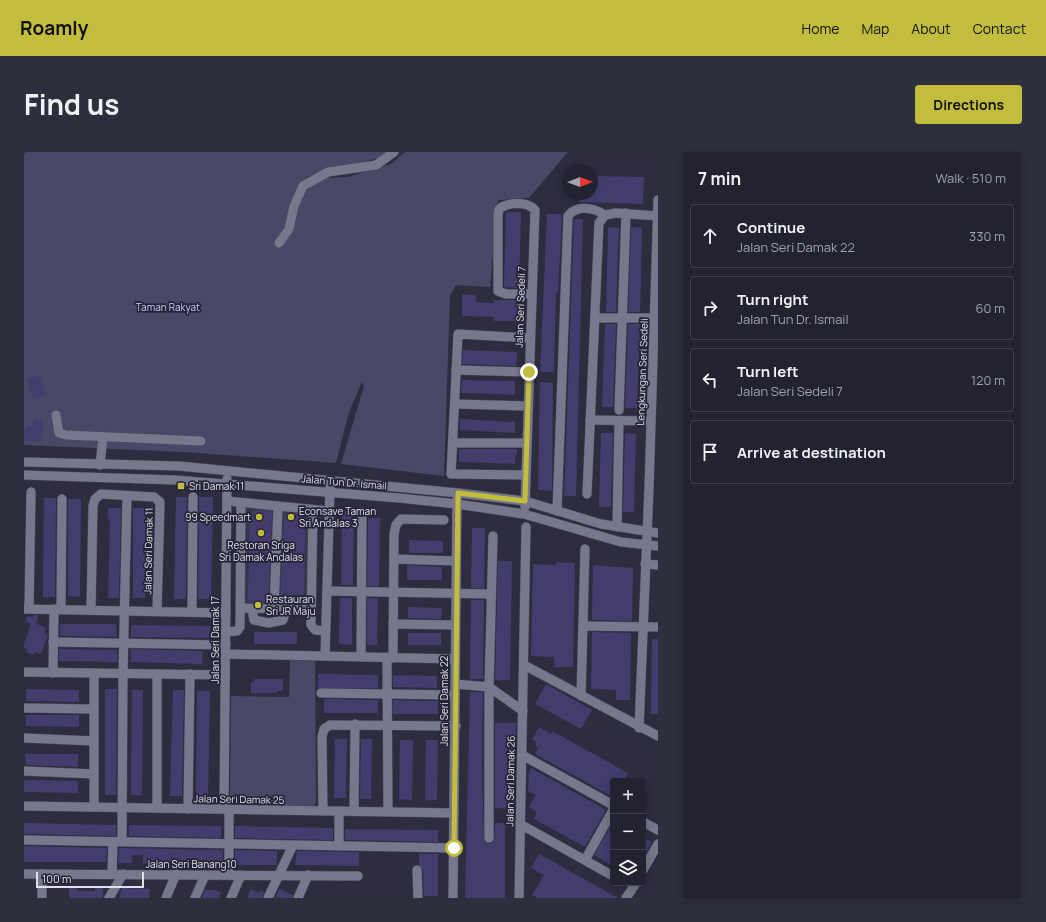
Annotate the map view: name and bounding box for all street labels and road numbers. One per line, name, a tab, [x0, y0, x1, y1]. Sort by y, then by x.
street label: Jalan Seri Sedeli 7	[512, 266, 528, 348]
street label: Lengkungan Seri Sedeli	[633, 318, 651, 426]
street label: Jalan Tun Dr. Ismail	[301, 471, 387, 493]
street label: Jalan Seri Damak 11	[140, 507, 156, 595]
street label: Jalan Seri Damak 17	[208, 596, 222, 684]
street label: Jalan Seri Damak 22	[437, 655, 451, 746]
street label: Jalan Seri Damak 26	[502, 735, 518, 827]
street label: Jalan Seri Damak 25	[194, 791, 285, 807]
street label: Jalan Seri Banang10	[145, 857, 237, 871]

